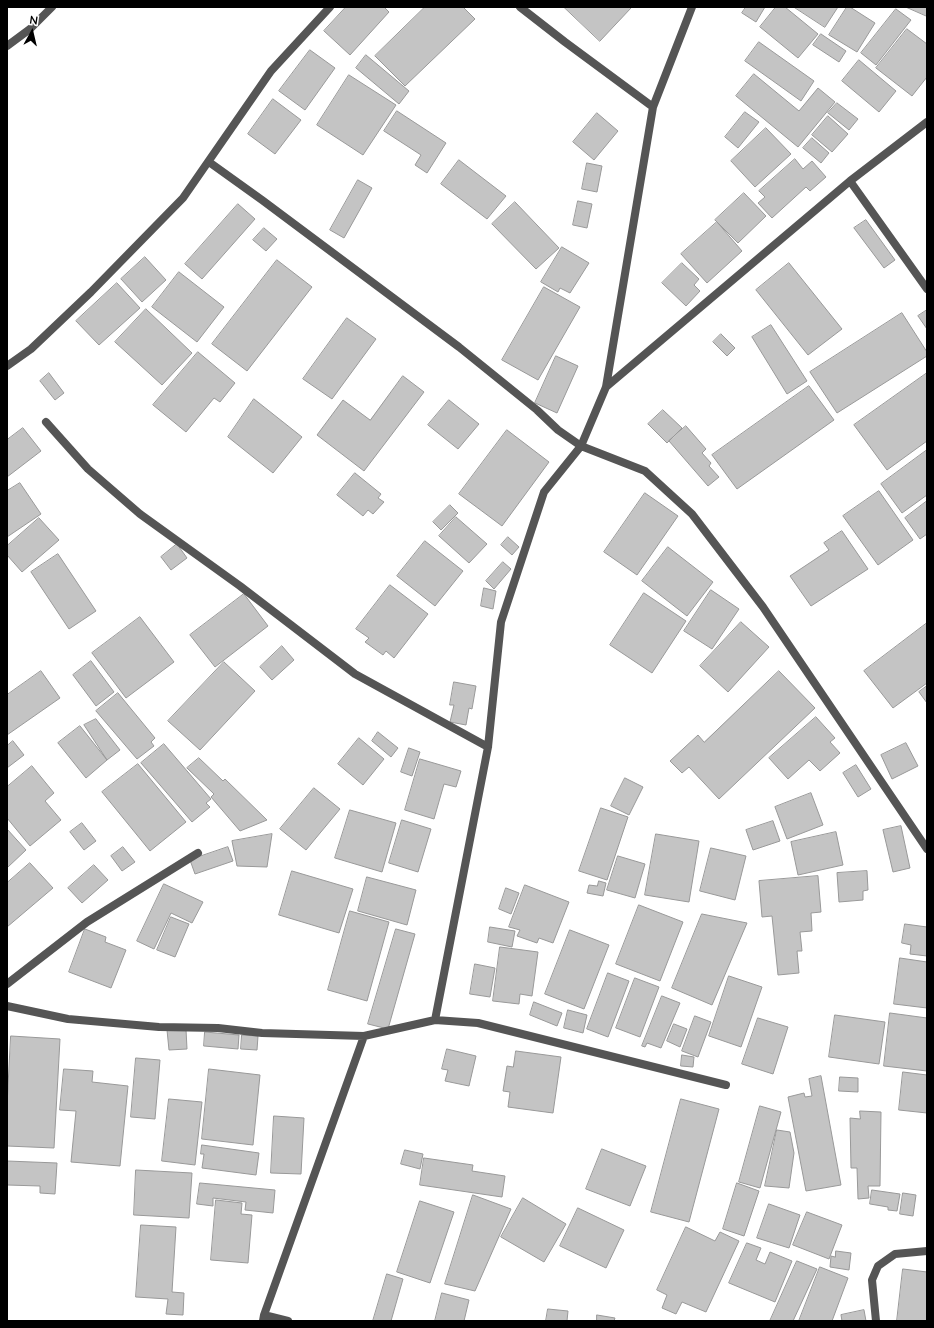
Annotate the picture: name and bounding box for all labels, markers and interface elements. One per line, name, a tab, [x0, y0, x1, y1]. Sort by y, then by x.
north arrow	[12, 12, 52, 52]
text: N	[29, 13, 39, 27]

